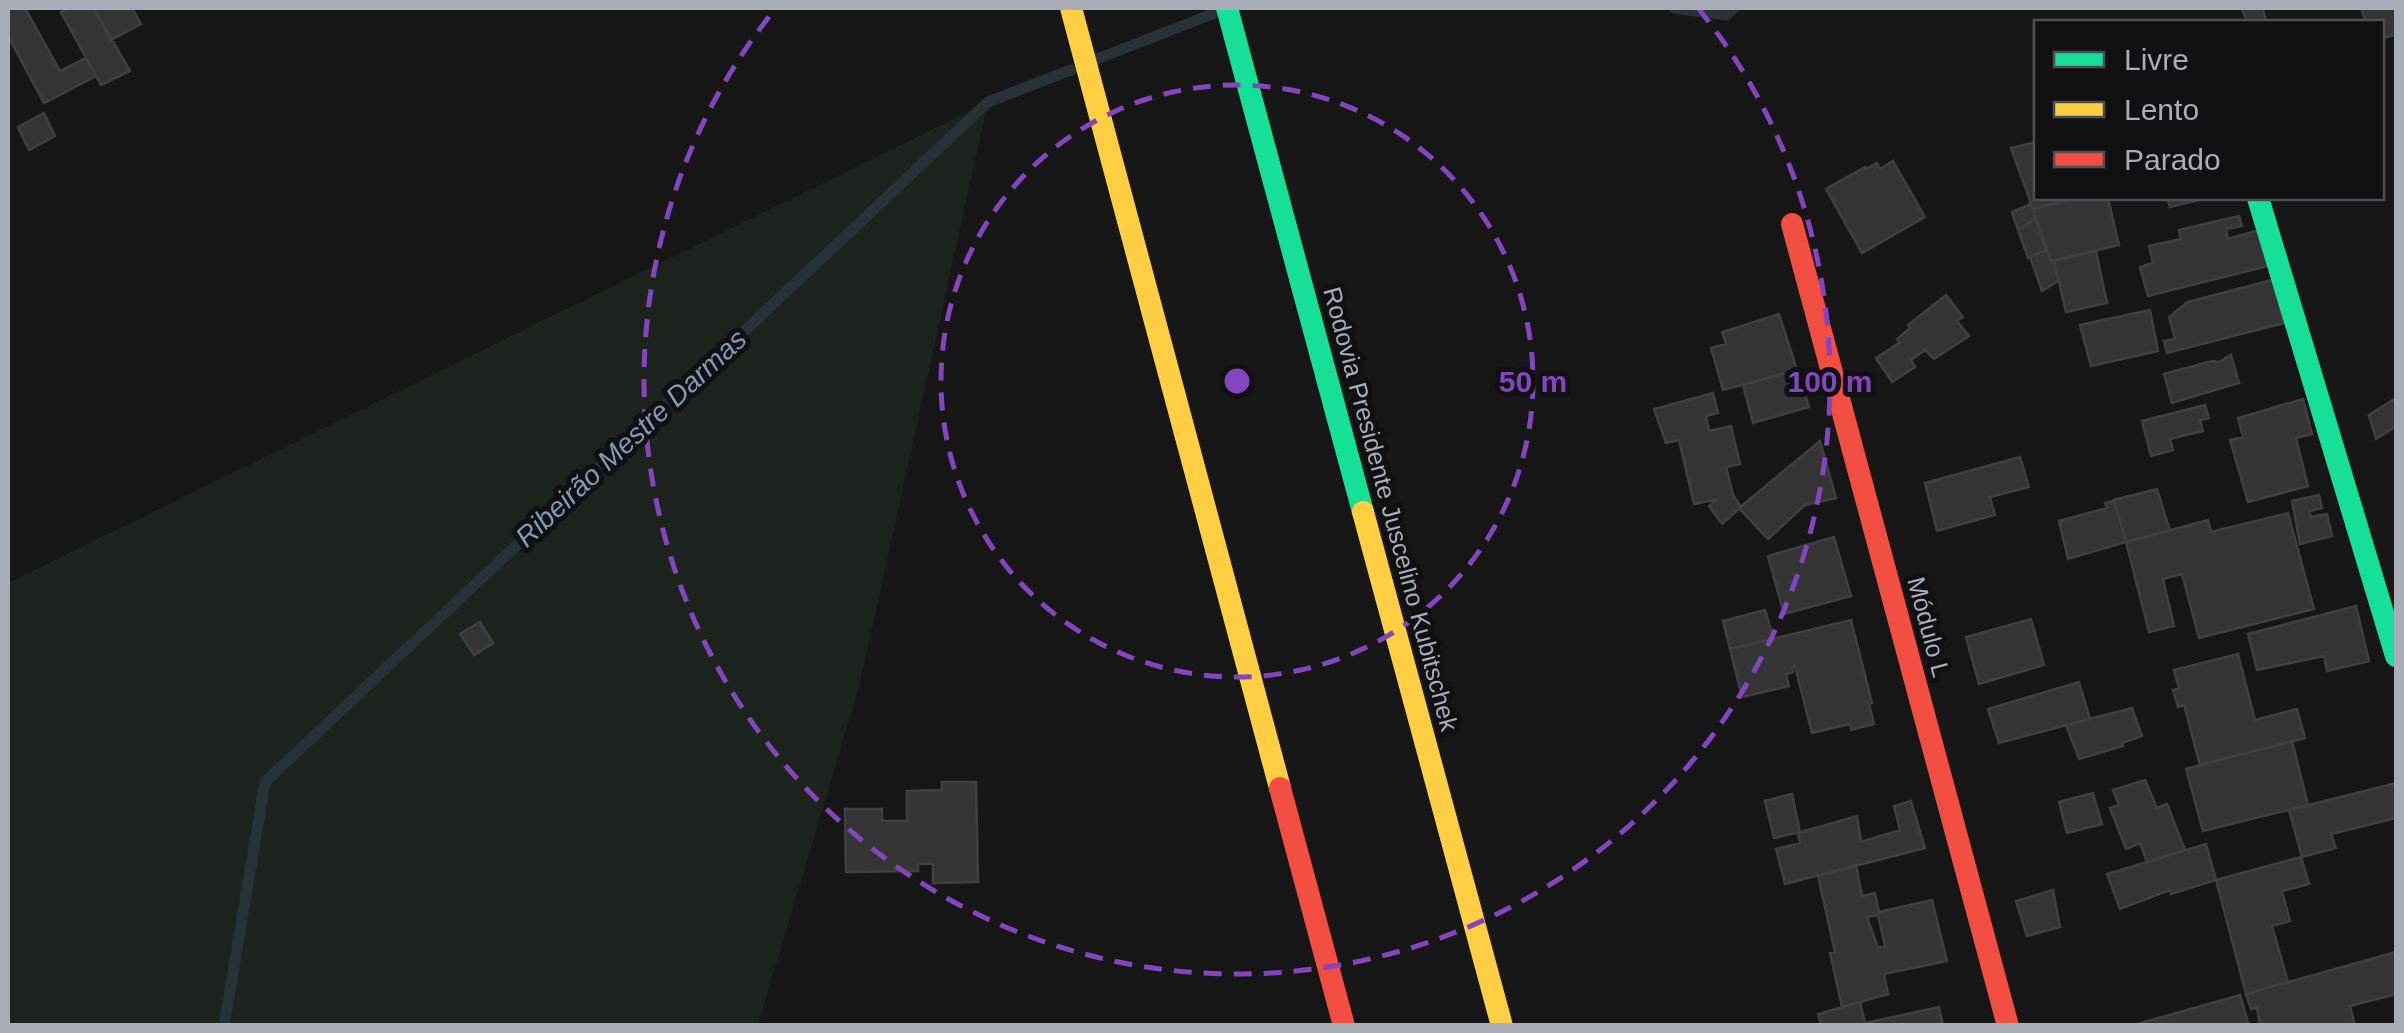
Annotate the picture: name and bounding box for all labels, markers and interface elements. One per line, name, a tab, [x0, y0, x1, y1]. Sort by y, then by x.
legend	[2034, 20, 2384, 200]
text: Livre	[2124, 43, 2189, 76]
text: Lento	[2124, 93, 2199, 126]
text: Parado	[2124, 143, 2221, 176]
street label: Rodovia Presidente Juscelino Kubitschek	[1318, 284, 1464, 735]
water label: Ribeirão Mestre Darmas	[509, 323, 753, 553]
centre of rings	[1219, 363, 1255, 399]
text: 50 m	[1499, 365, 1567, 398]
text: 100 m	[1787, 365, 1873, 398]
street label: Módulo L	[1902, 574, 1956, 680]

